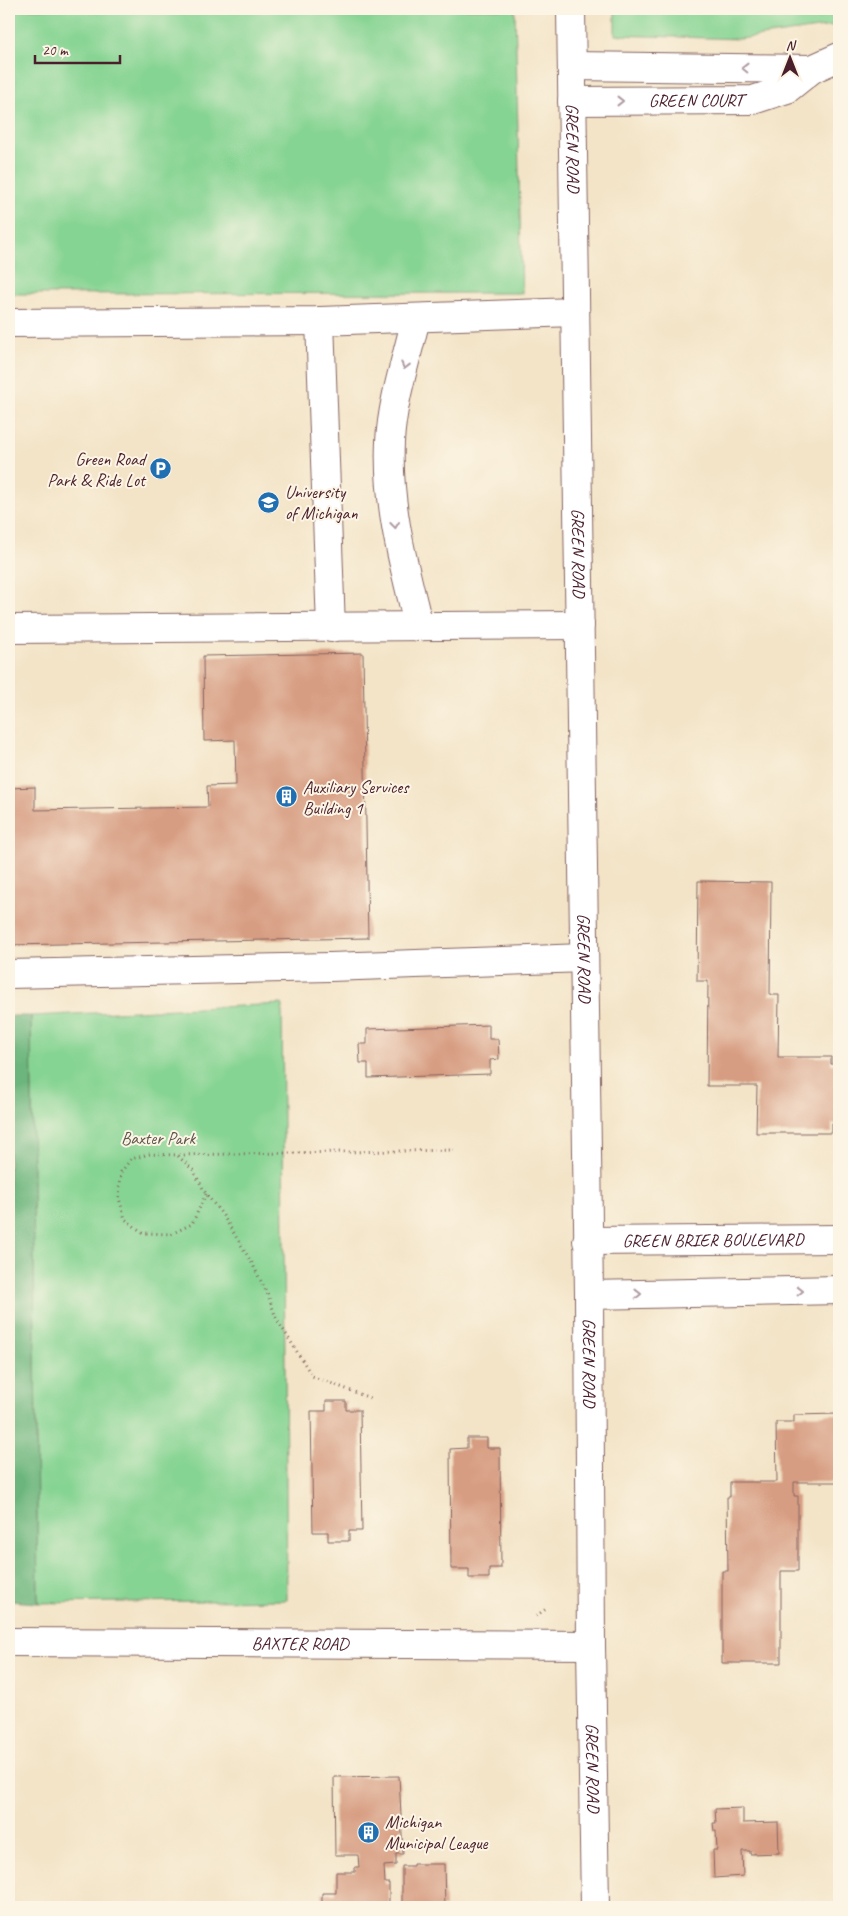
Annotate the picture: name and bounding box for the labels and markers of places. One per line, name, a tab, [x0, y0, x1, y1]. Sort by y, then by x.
place label: Green Road Park & Ride Lot	[47, 448, 148, 491]
parking icon: Green Road Park & Ride Lot	[149, 457, 173, 481]
place label: University of Michigan	[285, 481, 358, 524]
school or university icon: University of Michigan	[257, 490, 281, 514]
place label: Auxiliary Services Building 1	[303, 776, 410, 819]
building icon: Auxiliary Services Building 1	[275, 785, 299, 809]
place label: Michigan Municipal League	[385, 1811, 489, 1854]
building icon: Michigan Municipal League	[357, 1820, 381, 1844]

